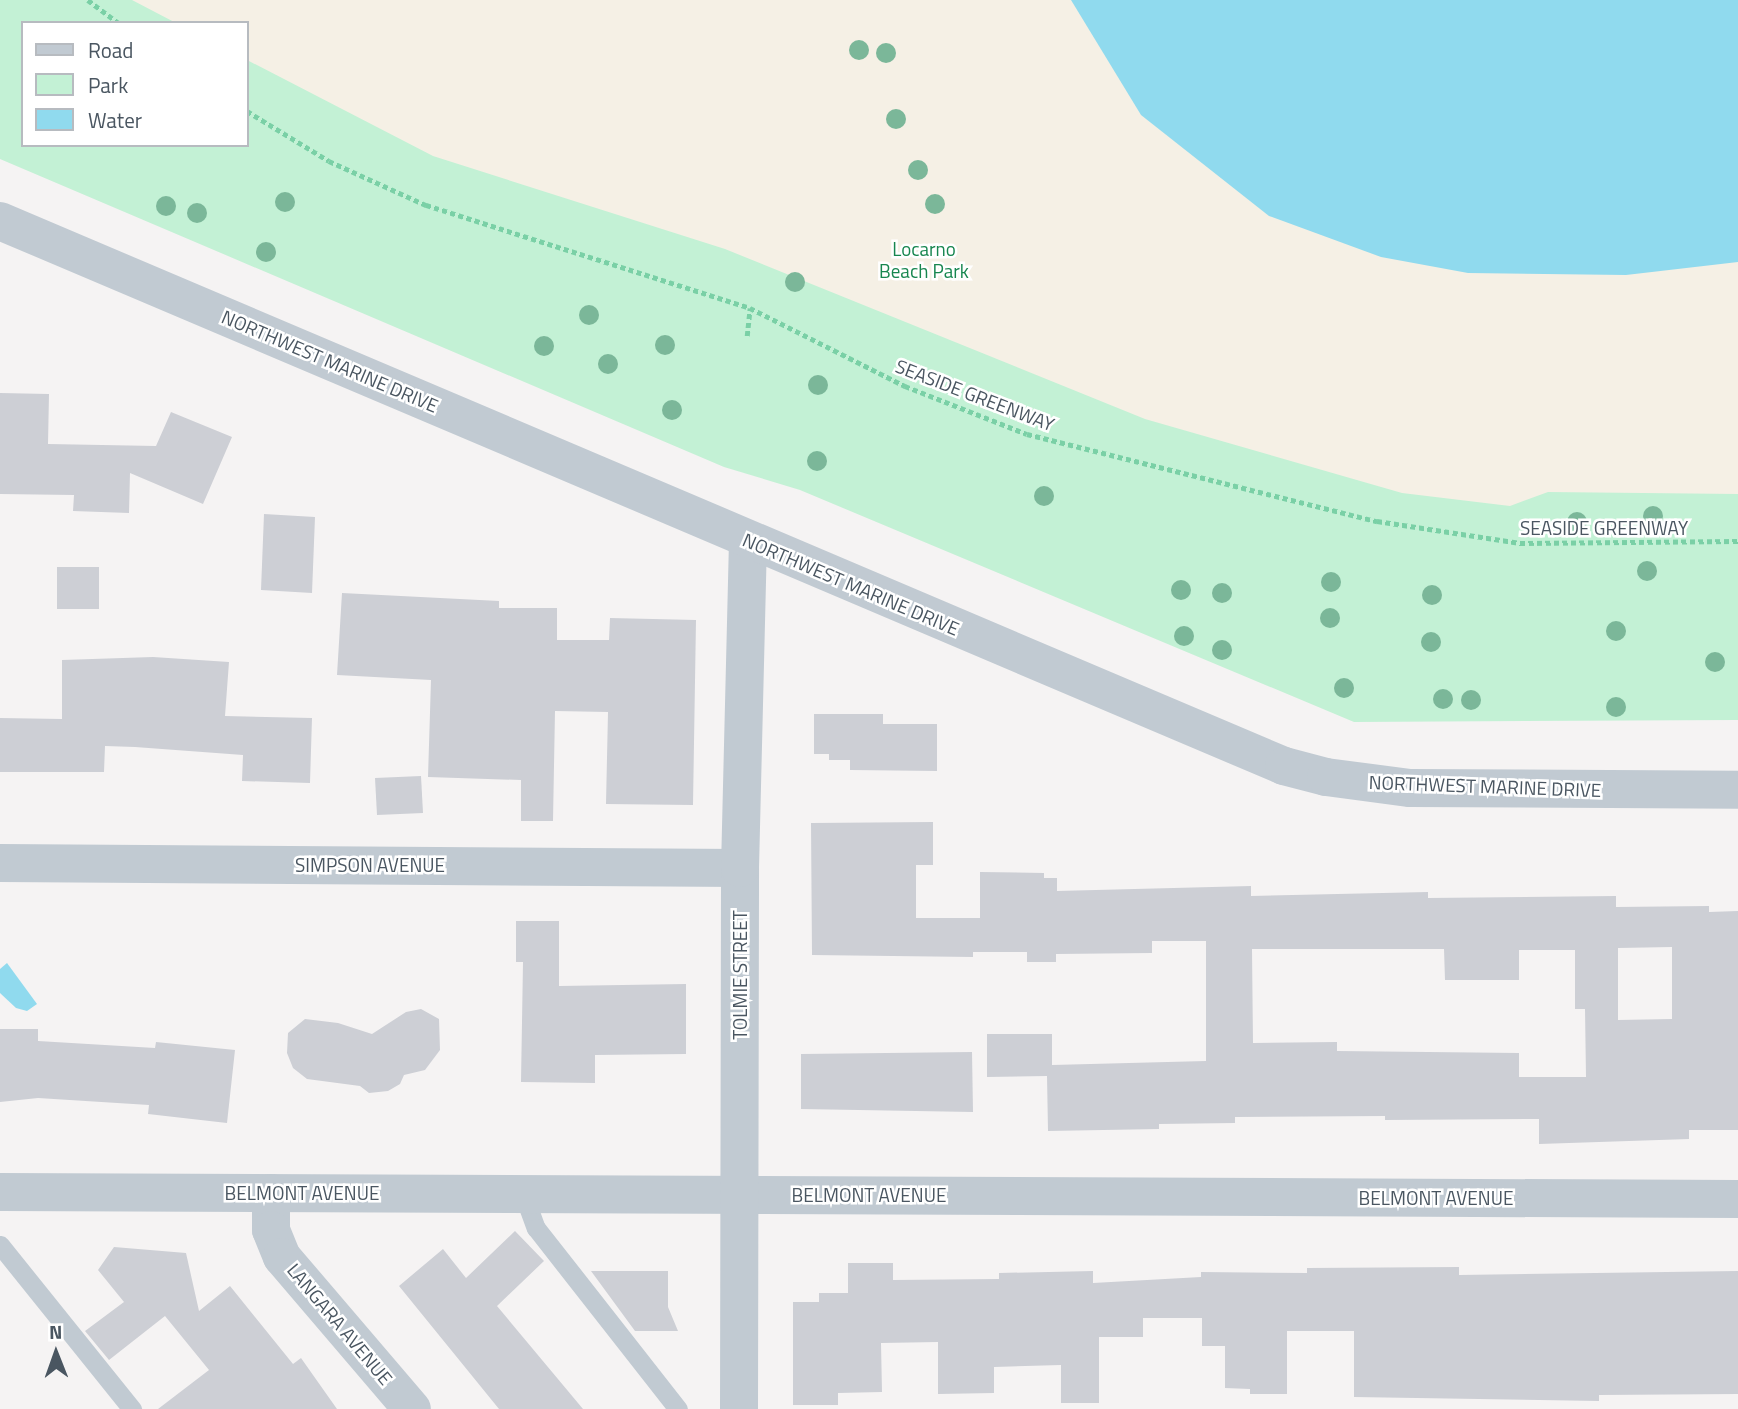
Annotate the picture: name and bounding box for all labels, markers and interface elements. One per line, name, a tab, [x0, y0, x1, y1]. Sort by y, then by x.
legend	[21, 21, 248, 147]
text: Road	[88, 34, 133, 66]
text: Park	[88, 69, 128, 101]
text: Water	[88, 104, 142, 136]
park label: Locarno Beach Park	[879, 238, 969, 282]
street label: NORTHWEST MARINE DRIVE	[218, 305, 442, 417]
street label: SEASIDE GREENWAY	[892, 354, 1058, 436]
street label: SEASIDE GREENWAY	[1520, 517, 1688, 539]
street label: NORTHWEST MARINE DRIVE	[739, 528, 963, 640]
street label: NORTHWEST MARINE DRIVE	[1368, 771, 1602, 801]
street label: SIMPSON AVENUE	[295, 854, 445, 876]
street label: TOLMIE STREET	[729, 910, 751, 1040]
street label: BELMONT AVENUE	[225, 1182, 379, 1204]
street label: BELMONT AVENUE	[792, 1184, 946, 1206]
street label: BELMONT AVENUE	[1359, 1187, 1513, 1209]
street label: LANGARA AVENUE	[283, 1259, 397, 1389]
text: N	[49, 1317, 62, 1346]
north arrow	[21, 1318, 91, 1388]

